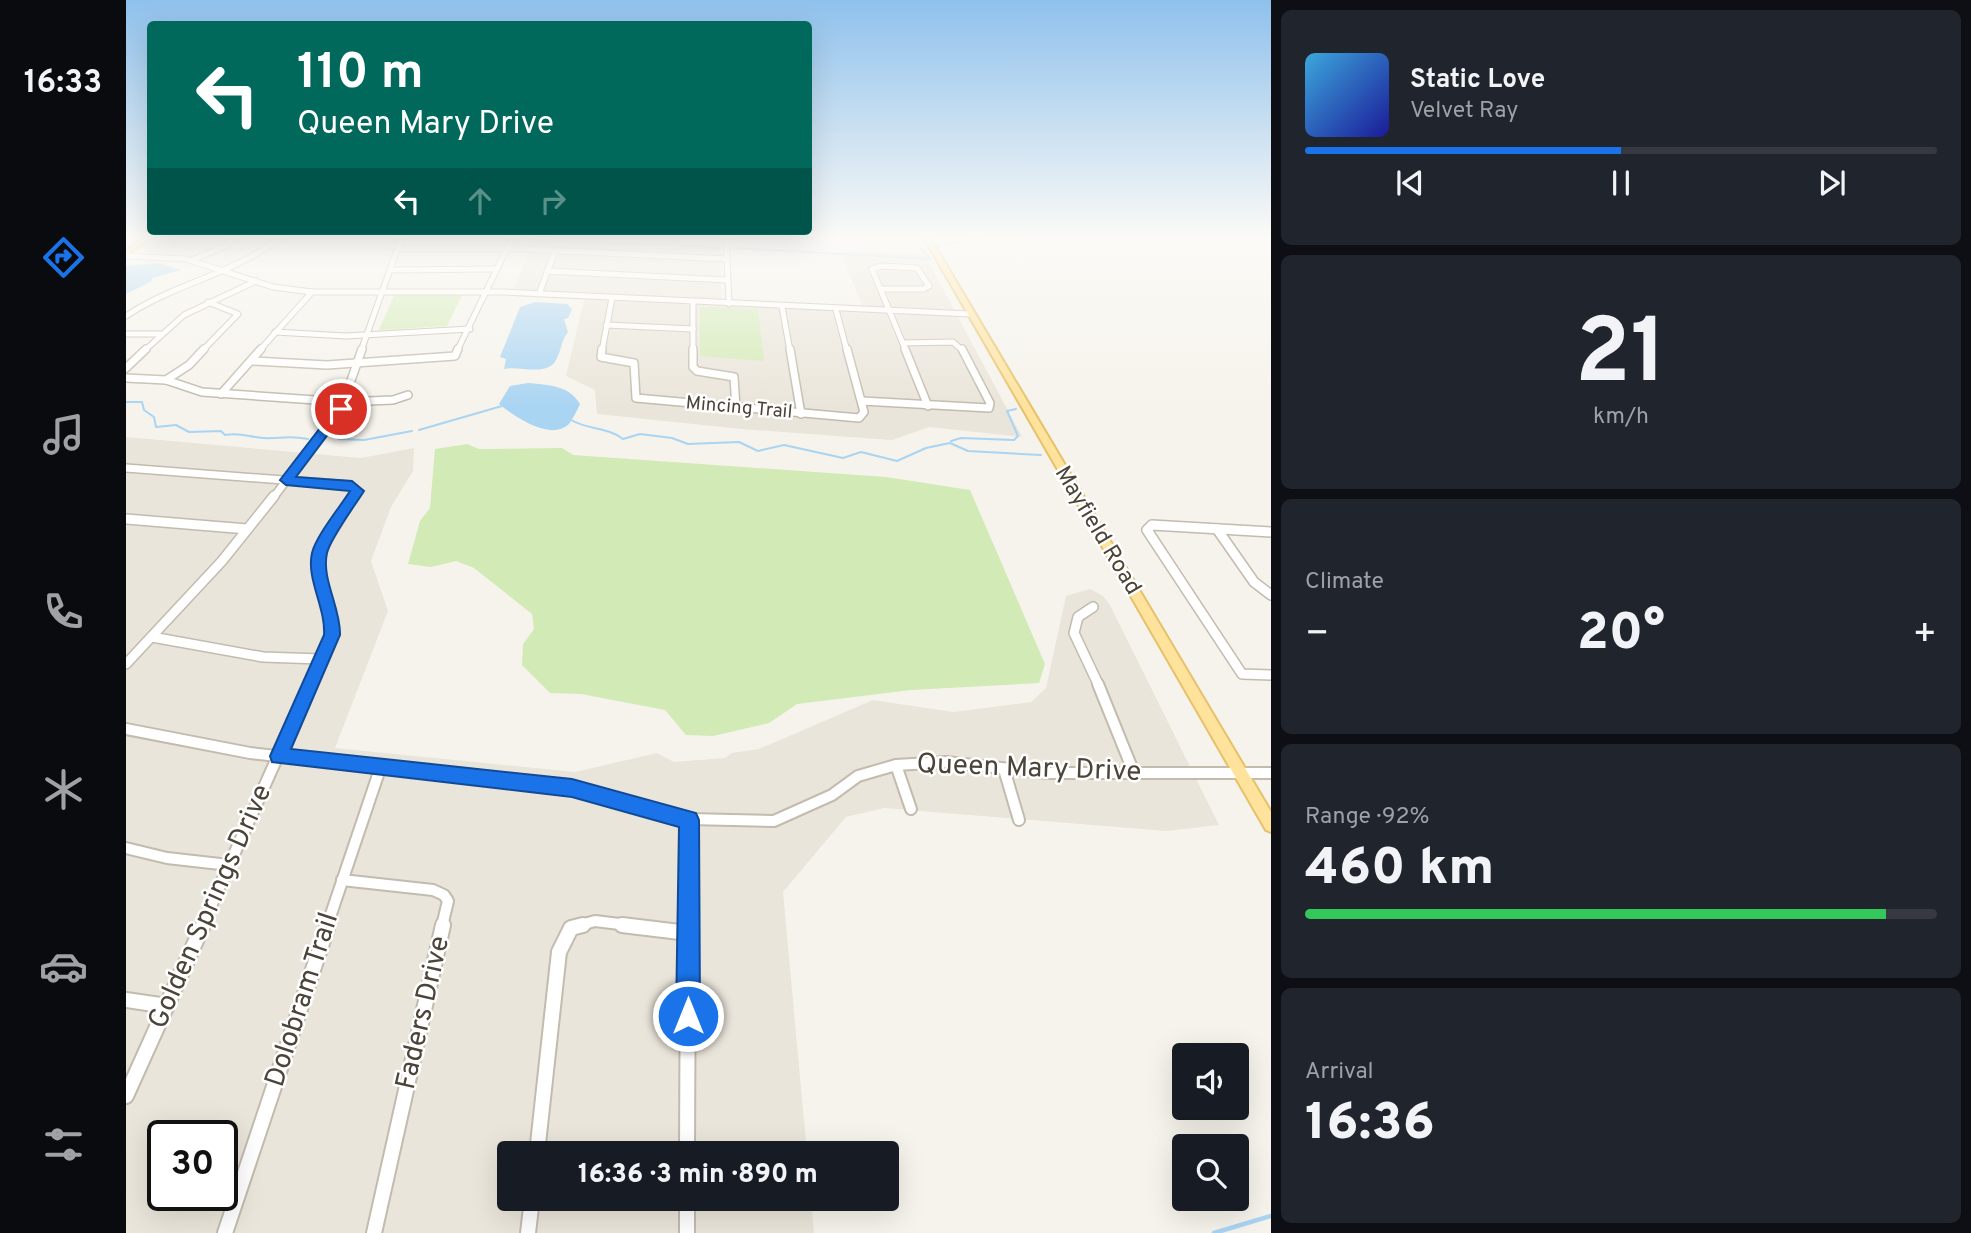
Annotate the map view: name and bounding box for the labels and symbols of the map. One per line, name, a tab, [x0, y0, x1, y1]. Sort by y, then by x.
pin	[311, 379, 371, 439]
street label: Mincing Trail	[685, 391, 793, 425]
street label: Mayfield Road	[1047, 461, 1147, 601]
street label: Queen Mary Drive	[916, 747, 1142, 791]
street label: Golden Springs Drive	[141, 779, 281, 1035]
street label: Dolobram Trail	[258, 908, 348, 1092]
street label: Faders Drive	[389, 933, 459, 1093]
position arrow	[651, 979, 725, 1053]
speed limit sign: 30	[147, 1120, 238, 1211]

